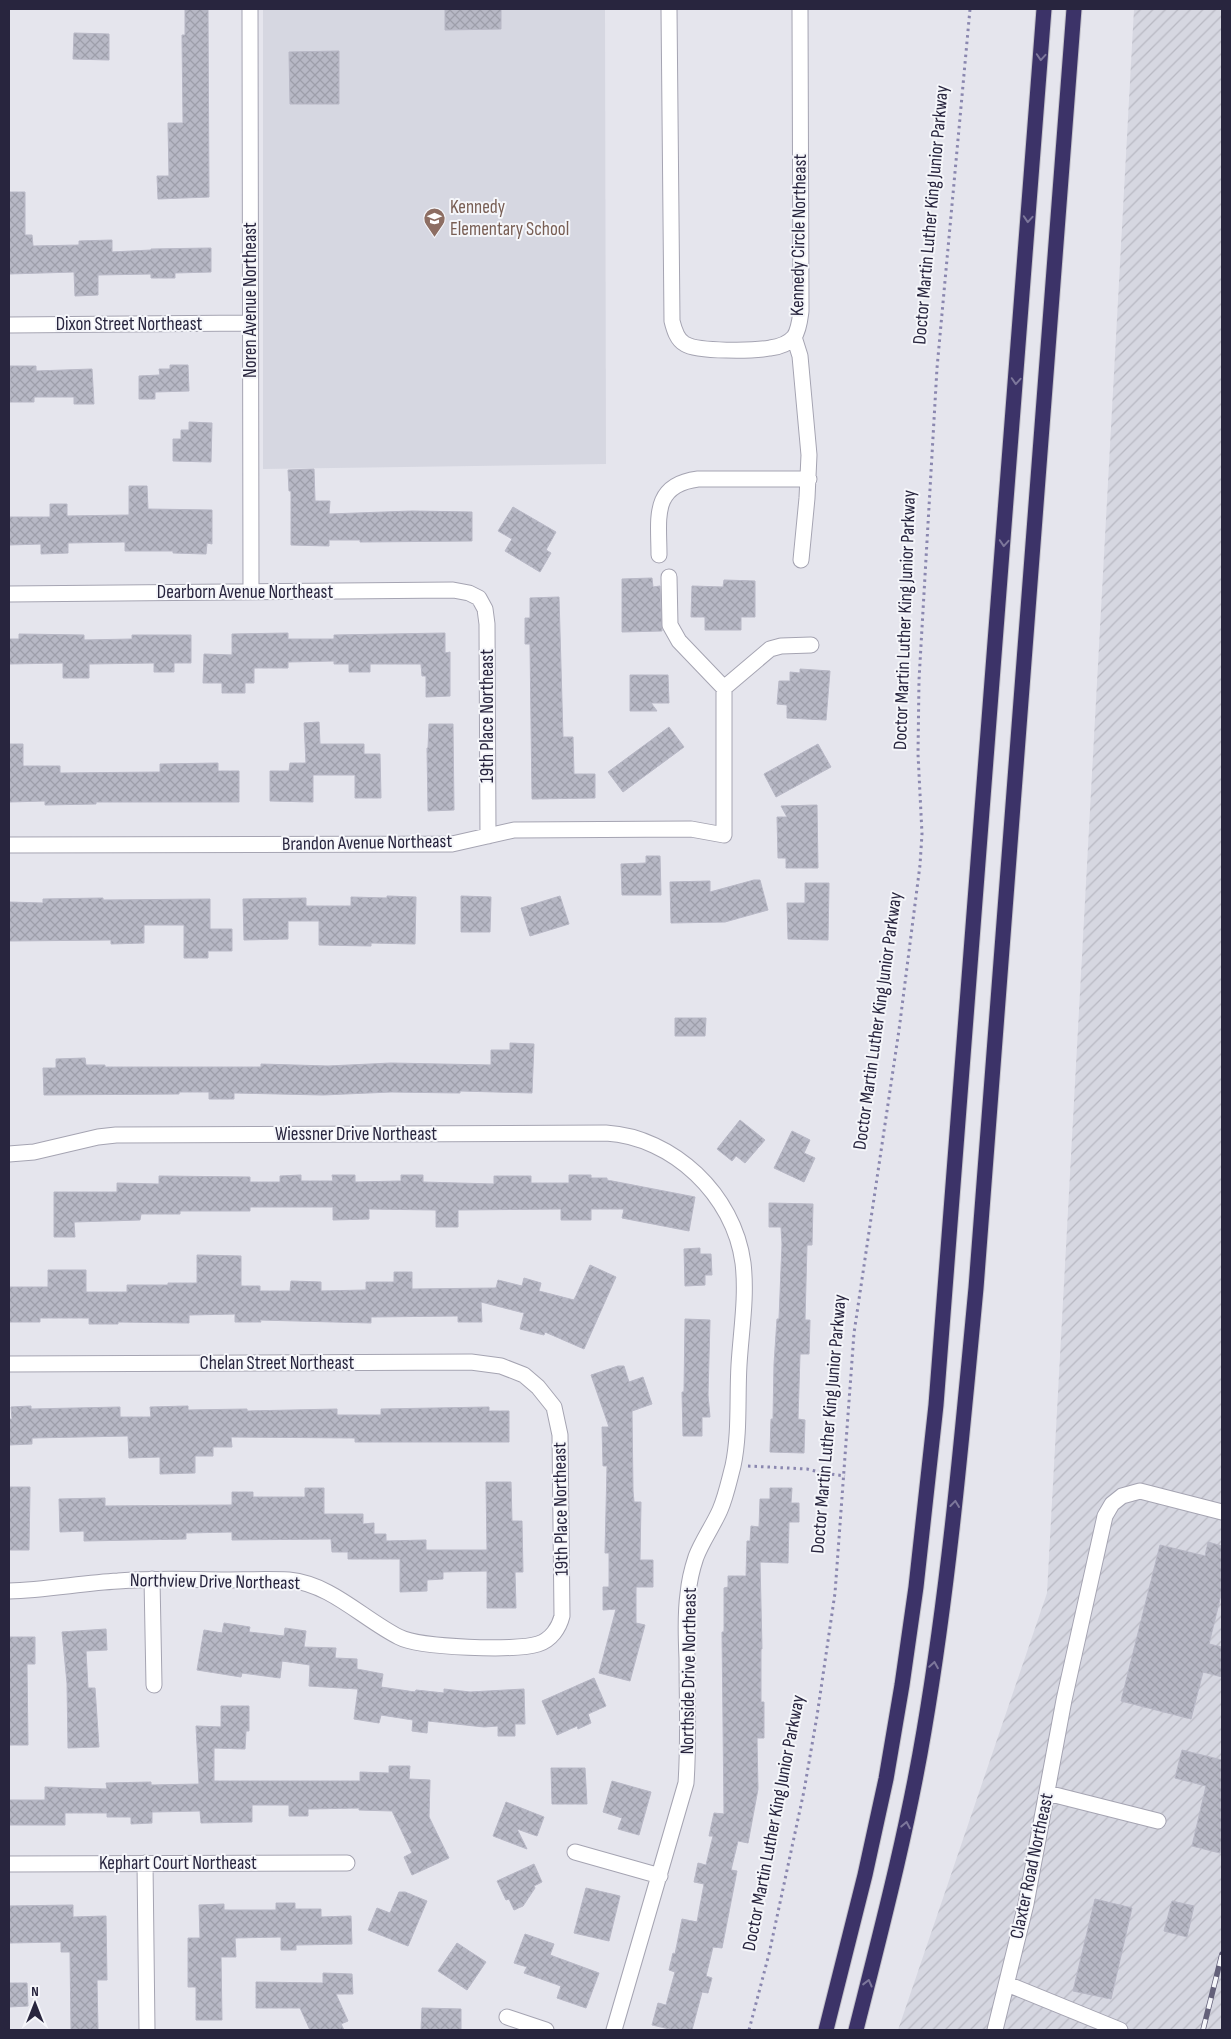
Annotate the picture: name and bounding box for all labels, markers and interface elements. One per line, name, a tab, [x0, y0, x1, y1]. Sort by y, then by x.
one-way arrow	[1035, 54, 1046, 62]
street label: Doctor Martin Luther King Junior Parkway	[908, 84, 954, 346]
street label: Kennedy Circle Northeast	[786, 153, 812, 316]
place label: Kennedy Elementary School	[450, 196, 569, 241]
school or university icon: Kennedy Elementary School	[422, 206, 446, 237]
one-way arrow	[1023, 216, 1034, 224]
street label: Noren Avenue Northeast	[239, 222, 262, 378]
street label: Dixon Street Northeast	[56, 313, 202, 336]
one-way arrow	[1011, 378, 1022, 386]
street label: Doctor Martin Luther King Junior Parkway	[889, 489, 921, 750]
one-way arrow	[998, 540, 1009, 548]
street label: Dearborn Avenue Northeast	[157, 581, 333, 604]
street label: 19th Place Northeast	[476, 649, 499, 783]
street label: Brandon Avenue Northeast	[282, 830, 453, 856]
street label: Doctor Martin Luther King Junior Parkway	[849, 890, 908, 1151]
street label: Wiessner Drive Northeast	[275, 1123, 437, 1146]
street label: Doctor Martin Luther King Junior Parkway	[806, 1293, 852, 1555]
street label: Chelan Street Northeast	[200, 1352, 355, 1375]
street label: 19th Place Northeast	[548, 1442, 574, 1576]
one-way arrow	[949, 1500, 960, 1508]
street label: Northview Drive Northeast	[130, 1569, 300, 1595]
street label: Northside Drive Northeast	[676, 1587, 702, 1755]
one-way arrow	[929, 1661, 939, 1669]
street label: Doctor Martin Luther King Junior Parkway	[738, 1693, 810, 1953]
street label: Claxter Road Northeast	[1005, 1791, 1059, 1941]
one-way arrow	[900, 1821, 910, 1829]
street label: Kephart Court Northeast	[99, 1852, 257, 1875]
north arrow	[10, 1979, 60, 2029]
one-way arrow	[862, 1979, 873, 1988]
text: N	[31, 1983, 39, 2000]

